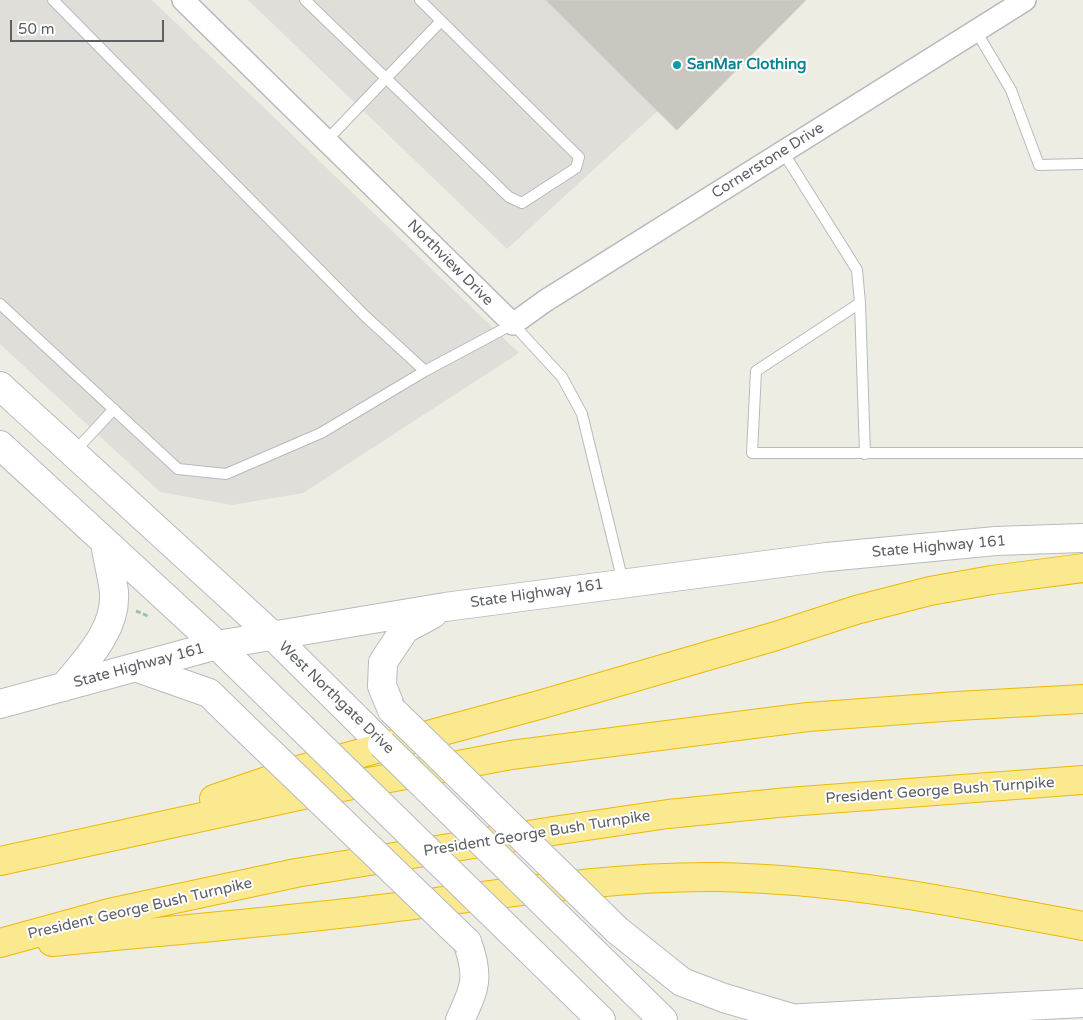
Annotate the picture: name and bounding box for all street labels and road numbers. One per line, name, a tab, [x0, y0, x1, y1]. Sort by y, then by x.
street label: Cornerstone Drive	[709, 119, 827, 203]
street label: Northview Drive	[403, 216, 497, 310]
street label: State Highway 161	[871, 532, 1007, 562]
street label: State Highway 161	[469, 576, 605, 612]
street label: West Northgate Drive	[274, 638, 398, 758]
street label: State Highway 161	[72, 640, 206, 692]
street label: President George Bush Turnpike	[825, 774, 1055, 808]
street label: President George Bush Turnpike	[422, 807, 652, 861]
street label: President George Bush Turnpike	[26, 874, 254, 944]

